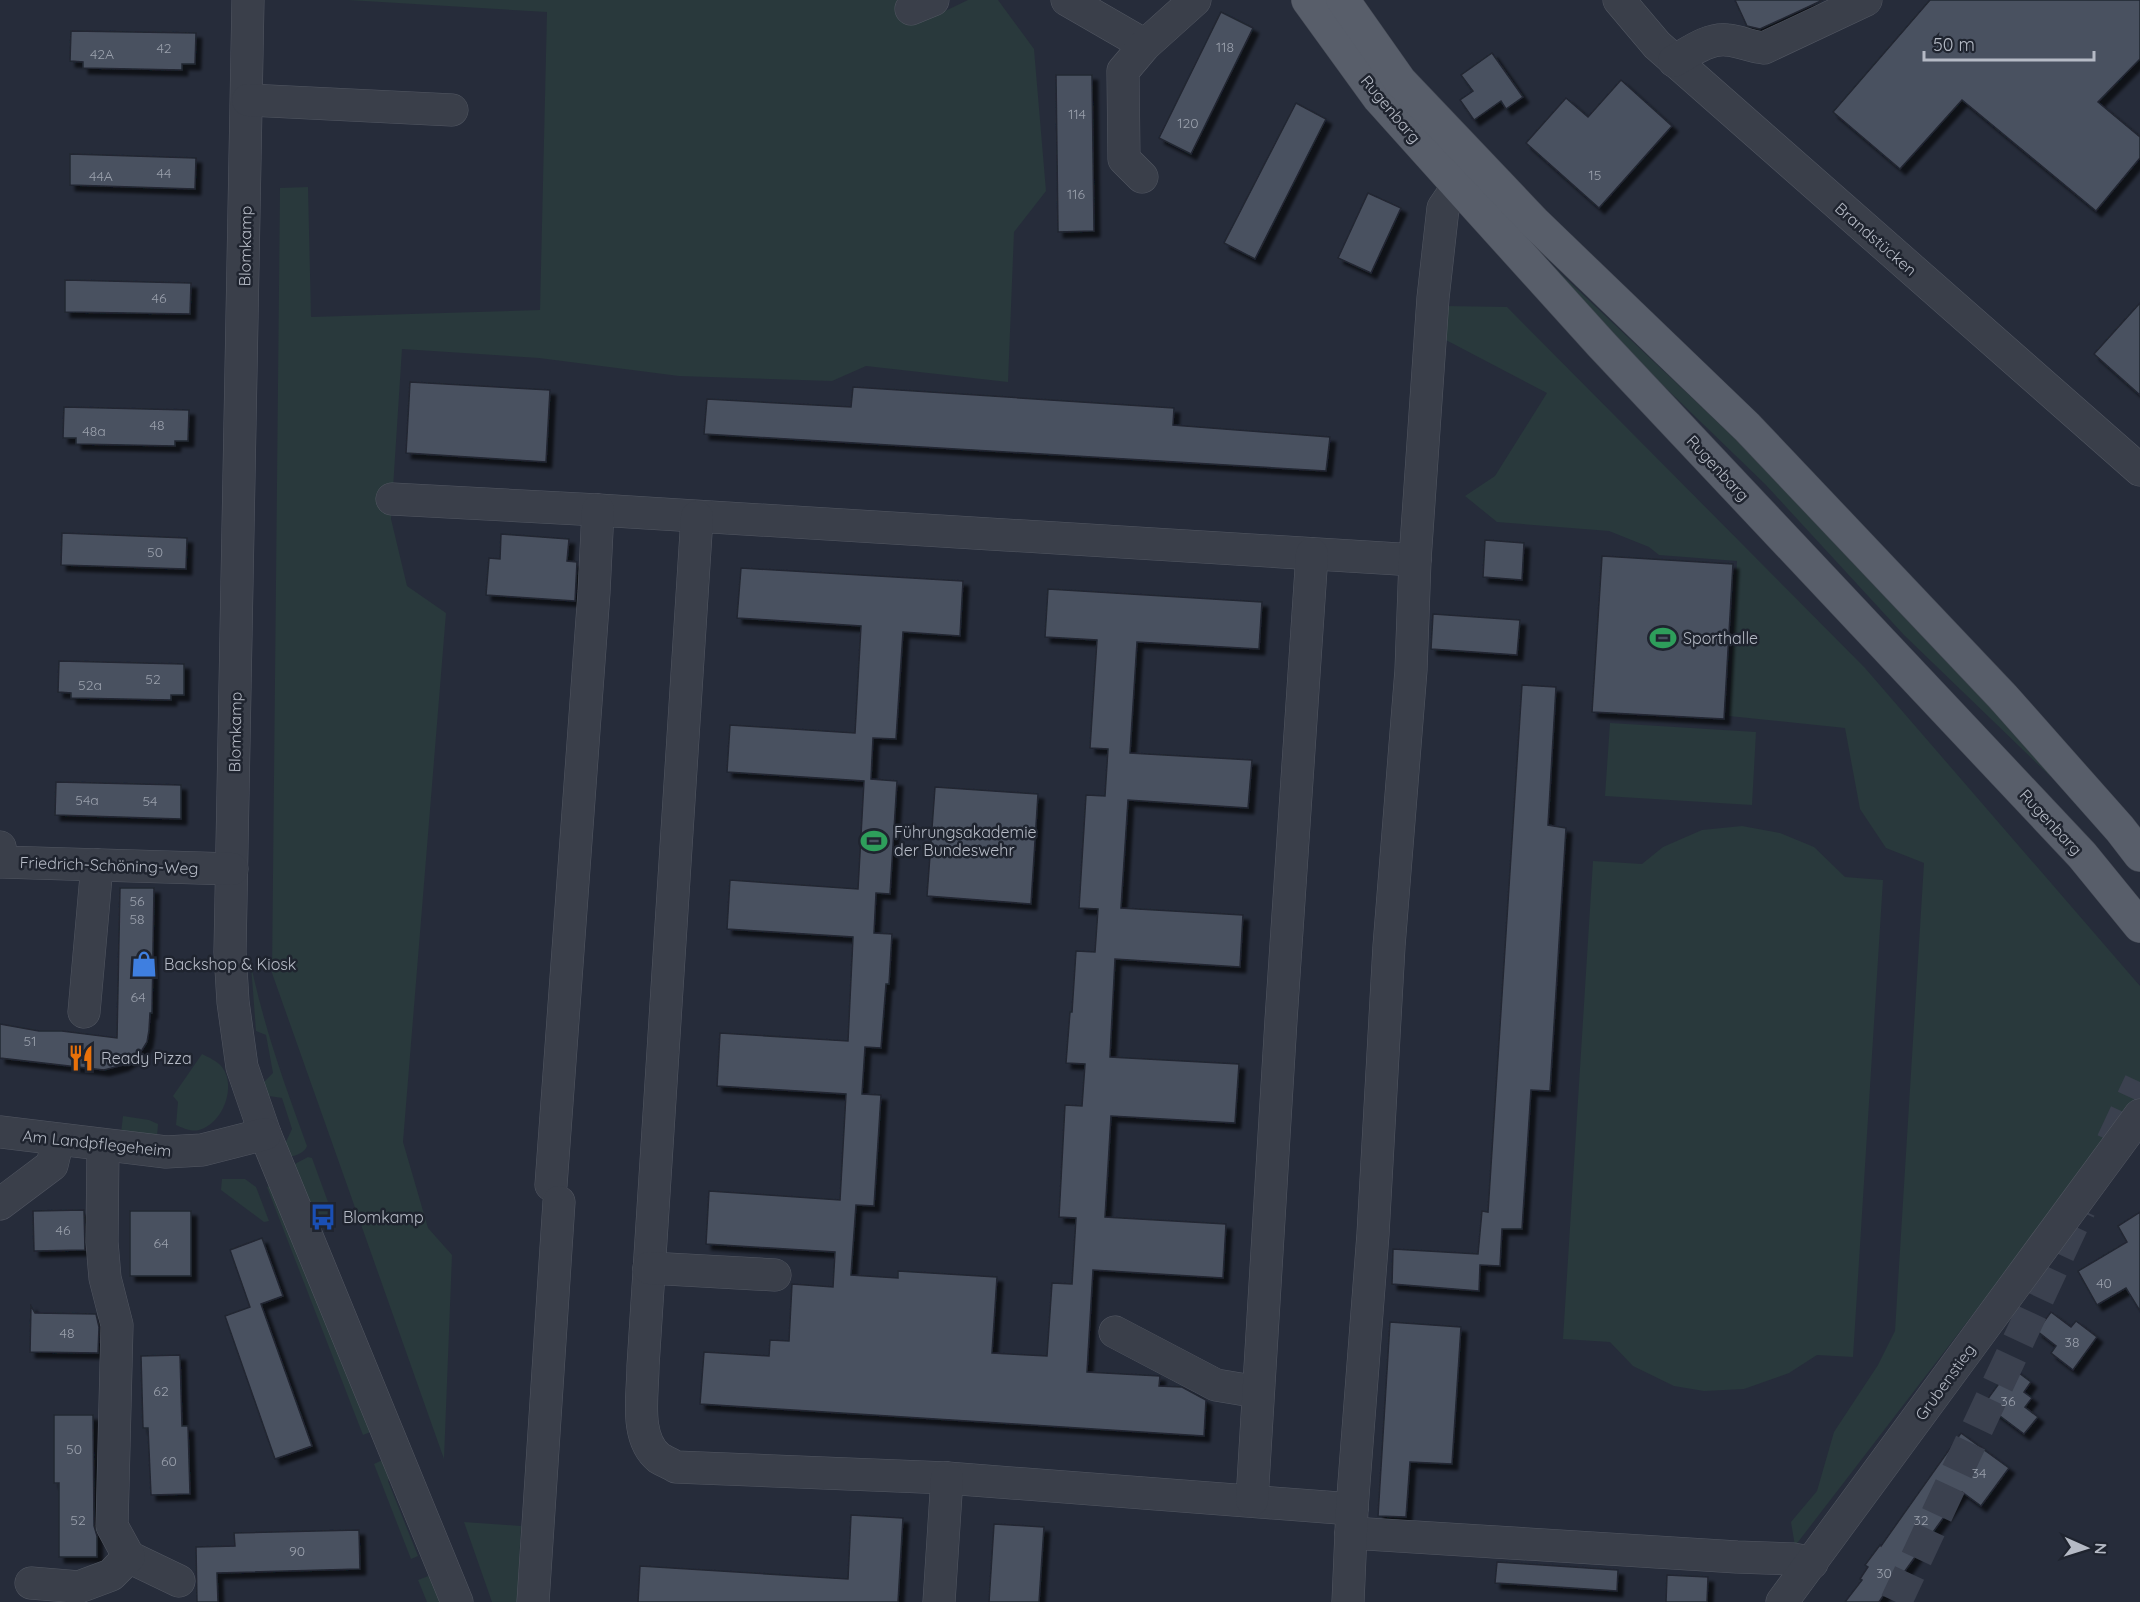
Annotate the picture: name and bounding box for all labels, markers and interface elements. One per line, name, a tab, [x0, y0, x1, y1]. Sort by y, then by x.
scale bar	[1924, 24, 2094, 62]
text: 50 m	[1933, 33, 1975, 56]
house number: 118	[1216, 38, 1234, 56]
house number: 42	[156, 39, 172, 57]
house number: 42A	[90, 45, 114, 63]
street label: Rugenbarg	[1357, 71, 1425, 147]
house number: 114	[1068, 105, 1086, 123]
house number: 120	[1177, 114, 1199, 132]
house number: 44	[157, 164, 171, 182]
house number: 15	[1589, 166, 1601, 184]
house number: 44A	[89, 167, 113, 185]
house number: 116	[1067, 185, 1085, 203]
street label: Brandstücken	[1831, 198, 1921, 280]
street label: Blomkamp	[234, 206, 256, 286]
house number: 46	[152, 289, 167, 307]
house number: 48	[150, 416, 164, 434]
house number: 48a	[82, 422, 106, 440]
street label: Rugenbarg	[1682, 431, 1754, 505]
house number: 50	[147, 543, 163, 561]
sports icon: Sporthalle	[1648, 623, 1678, 653]
place label: Sporthalle	[1683, 628, 1758, 648]
house number: 52	[145, 670, 161, 688]
house number: 52a	[78, 676, 102, 694]
street label: Blomkamp	[224, 692, 246, 772]
street label: Rugenbarg	[2015, 785, 2087, 859]
house number: 54a	[75, 791, 99, 809]
house number: 54	[142, 792, 158, 810]
place label: Führungsakademie der Bundeswehr	[894, 822, 1037, 860]
sports icon: Führungsakademie der Bundeswehr	[859, 826, 889, 856]
street label: Friedrich-Schöning-Weg	[19, 852, 199, 878]
house number: 56	[129, 892, 145, 910]
house number: 58	[129, 910, 145, 928]
shop icon: Backshop & Kiosk	[129, 949, 159, 979]
place label: Backshop & Kiosk	[164, 954, 296, 974]
house number: 64	[130, 988, 146, 1006]
house number: 51	[24, 1032, 36, 1050]
restaurant icon: Ready Pizza	[66, 1043, 96, 1073]
place label: Ready Pizza	[101, 1048, 192, 1068]
street label: Am Landpflegeheim	[22, 1125, 172, 1161]
bus stop icon: Blomkamp	[308, 1202, 338, 1232]
place label: Blomkamp	[343, 1207, 424, 1227]
house number: 46	[56, 1221, 71, 1239]
house number: 64	[153, 1234, 169, 1252]
house number: 40	[2096, 1274, 2112, 1292]
house number: 48	[60, 1324, 74, 1342]
house number: 38	[2065, 1333, 2079, 1351]
street label: Grubenstieg	[1911, 1340, 1979, 1424]
house number: 62	[153, 1382, 169, 1400]
house number: 36	[2001, 1392, 2016, 1410]
house number: 50	[66, 1440, 82, 1458]
house number: 60	[161, 1452, 177, 1470]
house number: 34	[1972, 1464, 1986, 1482]
house number: 52	[70, 1511, 86, 1529]
house number: 32	[1913, 1511, 1929, 1529]
north arrow	[2056, 1518, 2116, 1578]
house number: 90	[289, 1542, 305, 1560]
text: N	[2091, 1542, 2111, 1555]
house number: 30	[1876, 1564, 1892, 1582]

